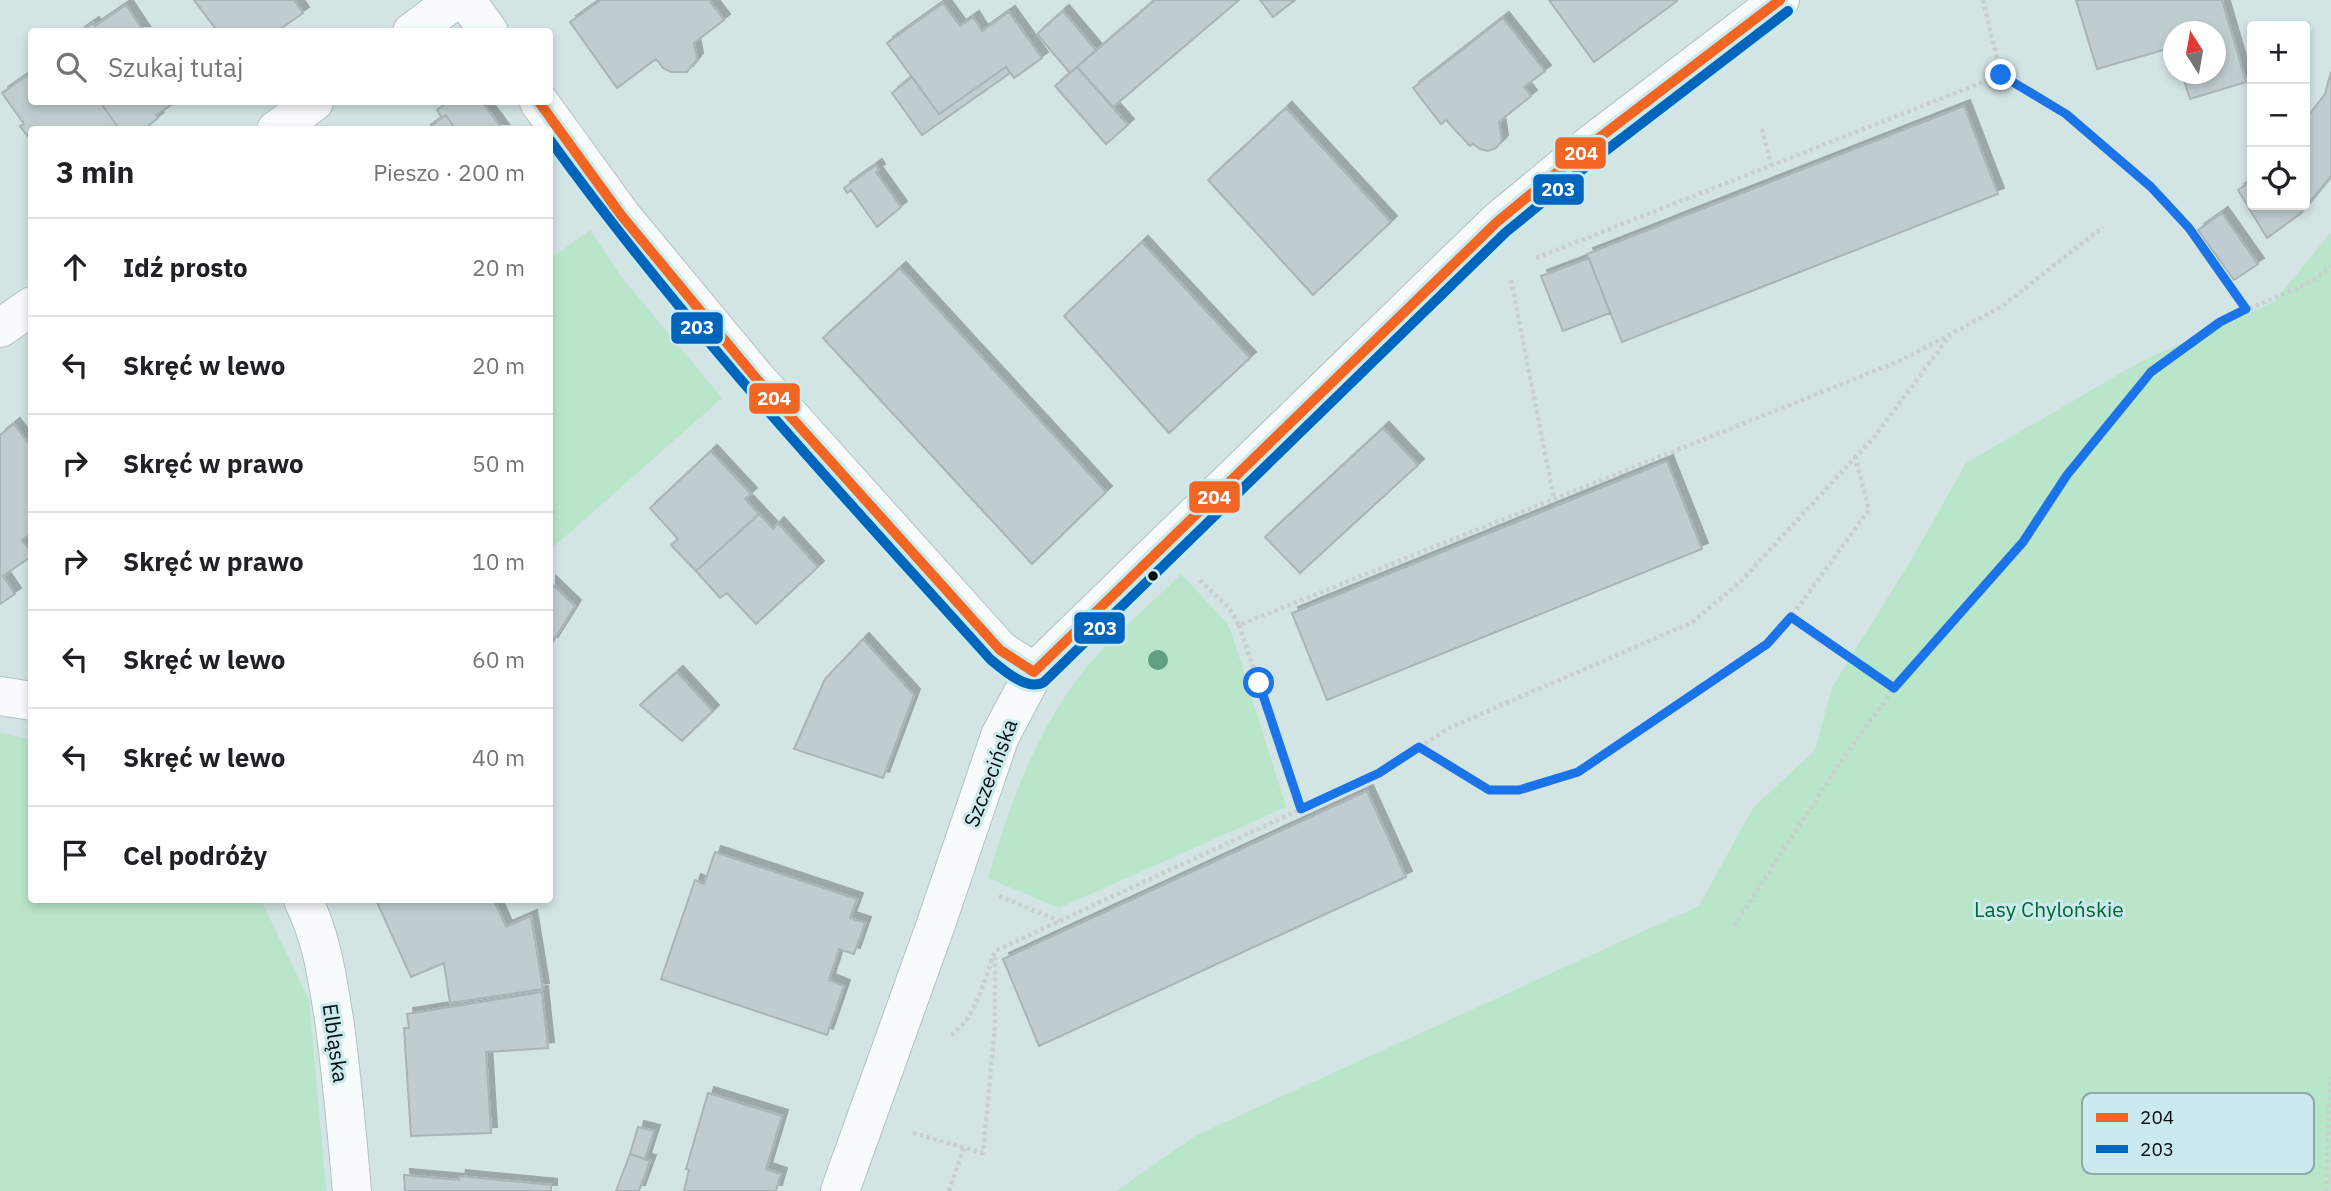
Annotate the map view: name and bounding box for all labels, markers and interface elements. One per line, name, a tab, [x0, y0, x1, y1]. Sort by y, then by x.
north arrow	[2163, 21, 2226, 84]
map controls	[2247, 21, 2310, 210]
button: +	[2247, 21, 2310, 84]
search box	[28, 28, 553, 105]
icon: search	[52, 48, 90, 86]
text: Szukaj tutaj	[108, 50, 243, 84]
route end	[1985, 59, 2016, 90]
button: −	[2247, 84, 2310, 147]
line badge: 204	[1554, 136, 1607, 170]
text: 204	[1564, 141, 1598, 165]
button: locate	[2247, 147, 2310, 210]
text: 3 min	[56, 152, 134, 191]
text: Pieszo · 200 m	[373, 157, 525, 187]
line badge: 203	[1532, 173, 1585, 206]
text: 203	[1541, 177, 1575, 201]
icon: ahead	[56, 248, 94, 286]
text: Idź prosto	[123, 250, 248, 284]
text: 20 m	[472, 252, 525, 282]
line badge: 203	[670, 311, 724, 345]
text: 203	[680, 315, 714, 339]
icon: left	[56, 346, 94, 384]
text: Skręć w lewo	[123, 348, 285, 382]
text: 20 m	[472, 350, 525, 380]
line badge: 204	[748, 382, 801, 415]
text: 204	[757, 386, 791, 410]
icon: right	[56, 444, 94, 482]
text: Skręć w prawo	[123, 446, 304, 480]
text: 50 m	[472, 448, 525, 478]
line badge: 204	[1188, 480, 1241, 514]
text: 204	[1197, 485, 1231, 509]
icon: right	[56, 542, 94, 580]
text: Skręć w prawo	[123, 544, 304, 578]
text: 10 m	[472, 546, 525, 576]
unlabelled marker	[1146, 569, 1160, 583]
line badge: 203	[1073, 611, 1126, 645]
text: 203	[1083, 616, 1117, 640]
icon: left	[56, 640, 94, 678]
text: Skręć w lewo	[123, 642, 285, 676]
text: 60 m	[472, 644, 525, 674]
route start	[1243, 667, 1274, 698]
street label: Szczecińska	[957, 715, 1023, 831]
icon: left	[56, 738, 94, 776]
text: Skręć w lewo	[123, 740, 285, 774]
text: 40 m	[472, 742, 525, 772]
icon: arrive	[56, 836, 94, 874]
text: Cel podróży	[123, 838, 267, 872]
park label: Lasy Chylońskie	[1974, 895, 2124, 923]
street label: Elbląska	[317, 1002, 355, 1084]
legend	[2082, 1093, 2314, 1174]
text: 204	[2140, 1105, 2174, 1129]
text: 203	[2140, 1137, 2174, 1161]

